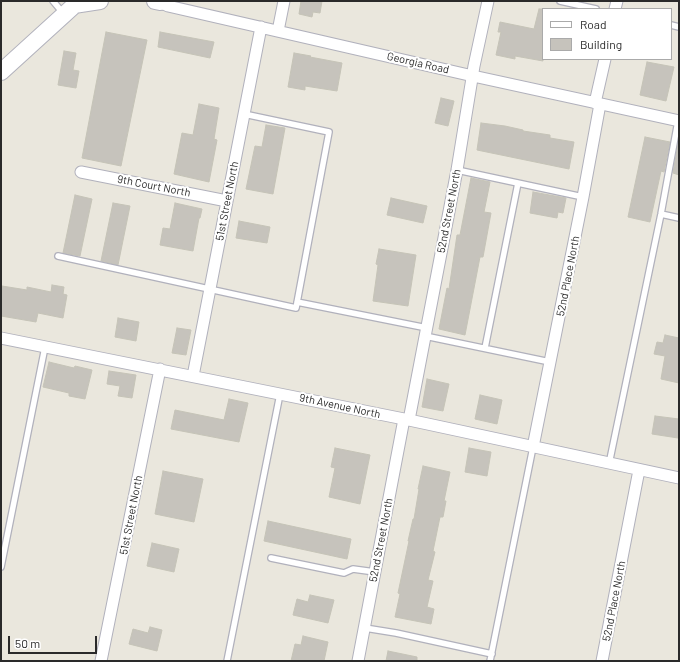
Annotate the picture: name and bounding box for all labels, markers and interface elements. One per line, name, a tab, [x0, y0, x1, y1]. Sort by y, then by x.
legend	[542, 8, 672, 60]
text: Road	[580, 17, 607, 31]
text: Building	[580, 37, 622, 51]
street label: Georgia Road	[386, 49, 450, 77]
street label: 51st Street North	[213, 160, 241, 242]
street label: 52nd Street North	[434, 168, 464, 254]
street label: 9th Court North	[116, 172, 192, 200]
street label: 52nd Place North	[554, 235, 582, 317]
street label: 9th Avenue North	[298, 391, 382, 421]
street label: 51st Street North	[117, 474, 145, 556]
street label: 52nd Street North	[366, 497, 396, 583]
street label: 52nd Place North	[600, 560, 628, 642]
scale bar	[10, 628, 99, 654]
text: 50 m	[15, 636, 40, 650]

